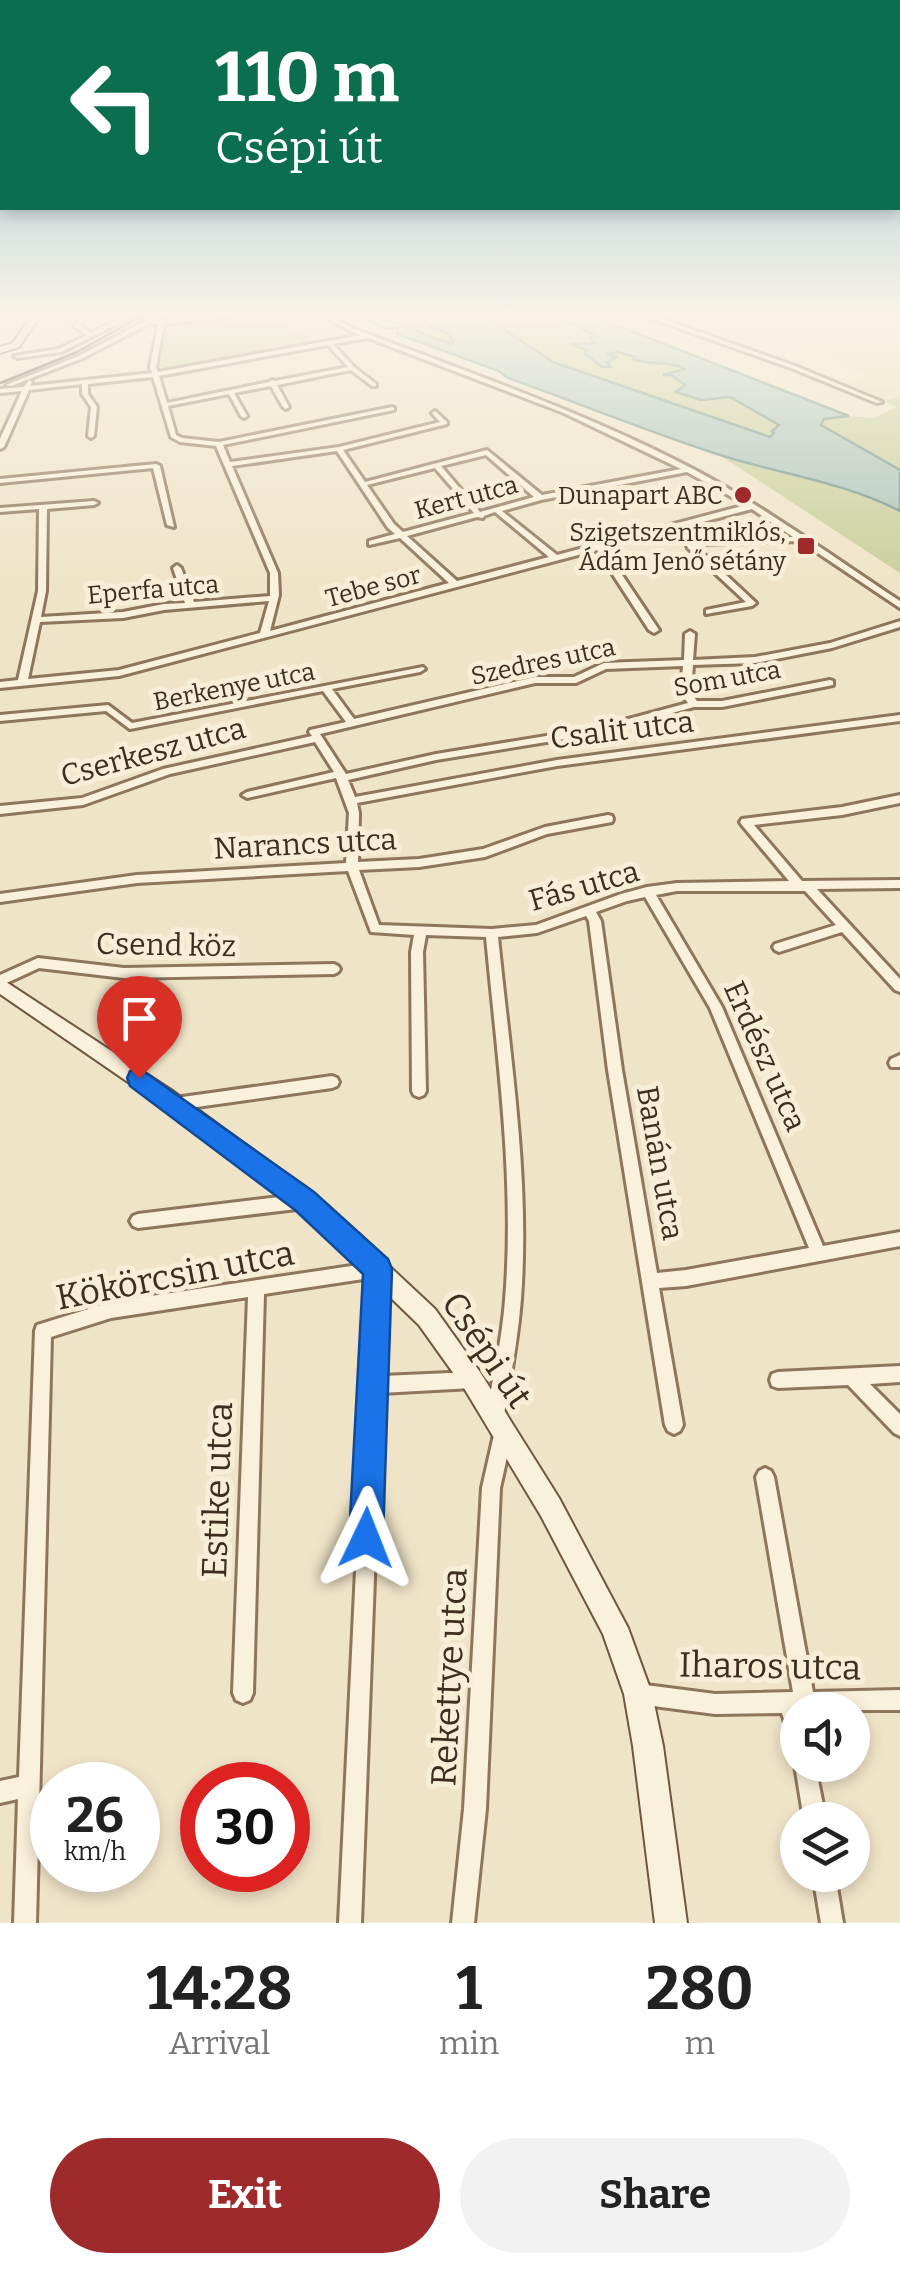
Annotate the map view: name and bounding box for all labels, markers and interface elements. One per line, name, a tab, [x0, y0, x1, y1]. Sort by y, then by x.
text: 110 m	[215, 36, 399, 120]
icon: left	[50, 40, 180, 170]
text: Csépi út	[215, 121, 383, 175]
street label: Kert utca	[411, 470, 521, 526]
place label: Dunapart ABC	[558, 481, 723, 511]
marker: Dunapart ABC	[732, 484, 754, 506]
place label: Szigetszentmiklós, Ádám Jenő sétány	[569, 518, 787, 577]
marker: Szigetszentmiklós, Ádám Jenő sétány	[795, 535, 817, 557]
street label: Tebe sor	[322, 560, 424, 614]
street label: Eperfa utca	[86, 569, 220, 611]
street label: Szedres utca	[468, 632, 618, 692]
street label: Som utca	[671, 655, 783, 703]
street label: Berkenye utca	[151, 657, 318, 717]
street label: Csalit utca	[548, 703, 696, 757]
street label: Cserkesz utca	[57, 710, 249, 794]
street label: Narancs utca	[212, 821, 398, 867]
street label: Fás utca	[525, 853, 643, 919]
street label: Csend köz	[96, 926, 236, 964]
pin	[97, 976, 182, 1079]
street label: Erdész utca	[716, 976, 814, 1136]
icon: arrive	[112, 991, 167, 1046]
street label: Banán utca	[629, 1083, 691, 1243]
street label: Kökörcsin utca	[52, 1231, 298, 1319]
street label: Csépi út	[433, 1284, 541, 1416]
street label: Estike utca	[193, 1401, 241, 1579]
position arrow	[314, 1486, 418, 1590]
street label: Rekettye utca	[422, 1567, 476, 1787]
street label: Iharos utca	[679, 1643, 861, 1689]
map controls	[780, 1692, 870, 1892]
button: sound	[780, 1692, 870, 1782]
speed limit sign: 30	[180, 1762, 310, 1892]
text: 26	[66, 1785, 124, 1845]
button: layers	[780, 1802, 870, 1892]
text: km/h	[64, 1837, 126, 1867]
text: 14:28	[146, 1953, 293, 2025]
text: 1	[456, 1953, 482, 2025]
text: 280	[646, 1953, 754, 2025]
text: Arrival	[169, 2024, 270, 2062]
text: min	[439, 2024, 499, 2062]
text: m	[684, 2024, 715, 2062]
button: Exit	[50, 2138, 440, 2253]
button: Share	[460, 2138, 850, 2253]

